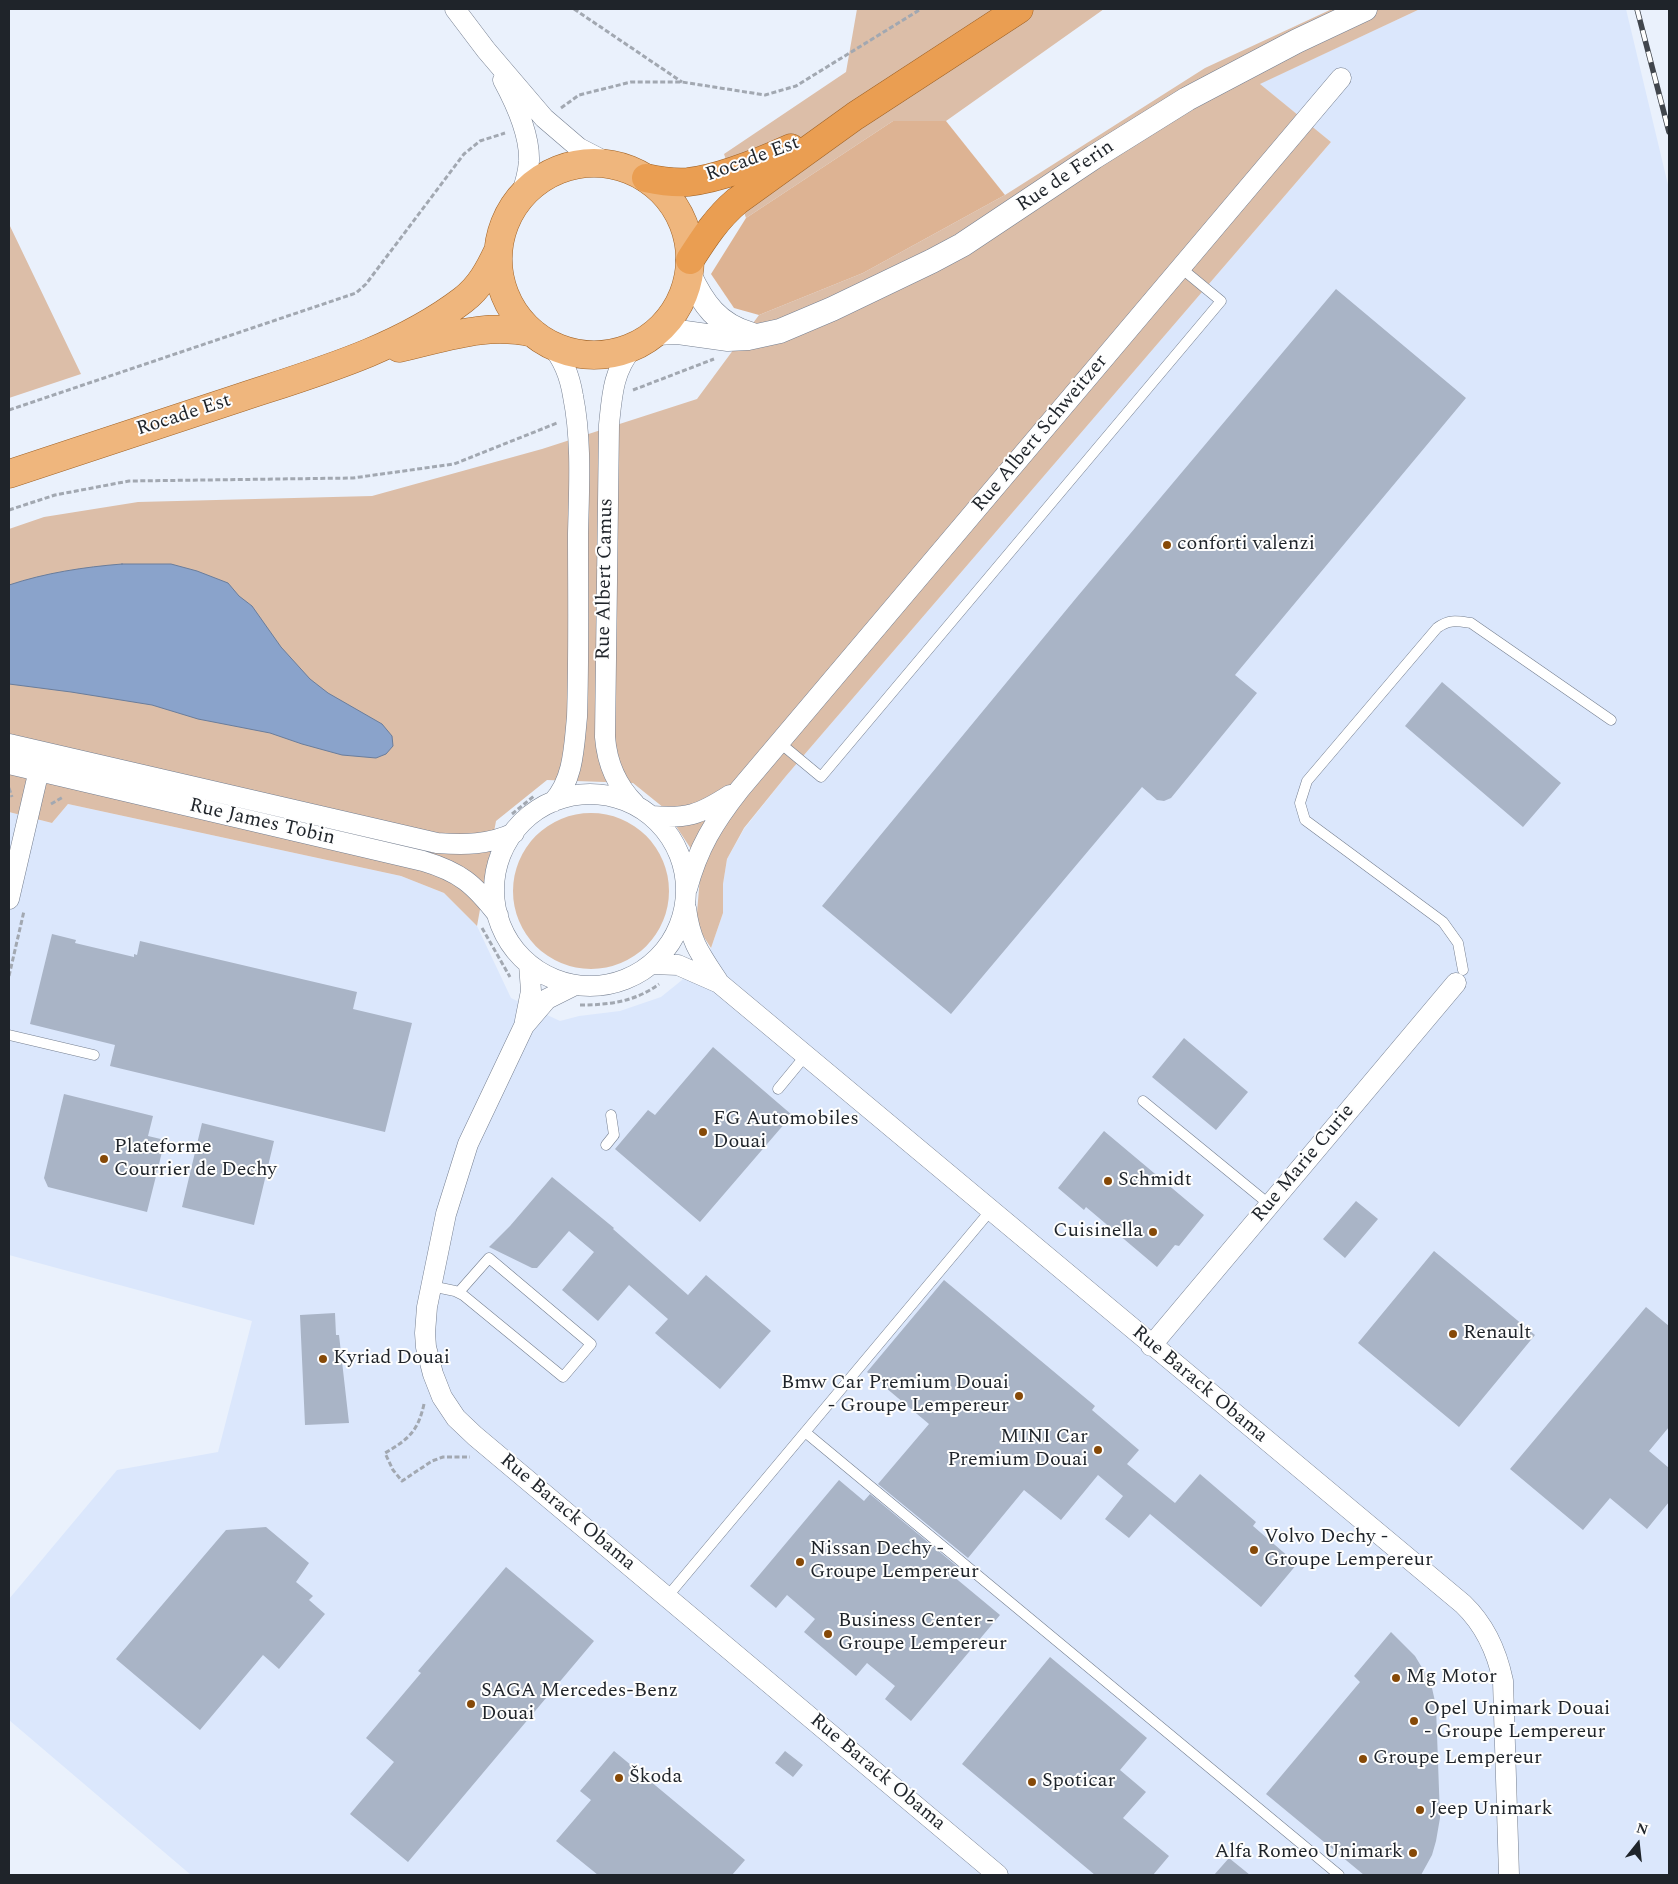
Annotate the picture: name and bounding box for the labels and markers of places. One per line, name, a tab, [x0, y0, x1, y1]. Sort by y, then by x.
place label: conforti valenzi	[1177, 533, 1315, 557]
marker: conforti valenzi	[1161, 539, 1173, 551]
place label: FG Automobiles Douai	[713, 1108, 859, 1155]
marker: FG Automobiles Douai	[697, 1126, 709, 1138]
place label: Plateforme Courrier de Dechy	[114, 1136, 277, 1183]
marker: Plateforme Courrier de Dechy	[98, 1153, 110, 1165]
place label: Schmidt	[1118, 1169, 1192, 1193]
marker: Schmidt	[1102, 1175, 1114, 1187]
place label: Cuisinella	[1053, 1220, 1143, 1244]
marker: Cuisinella	[1147, 1226, 1159, 1238]
place label: Renault	[1463, 1322, 1531, 1346]
marker: Renault	[1447, 1328, 1459, 1340]
place label: Kyriad Douai	[333, 1347, 450, 1371]
marker: Kyriad Douai	[317, 1353, 329, 1365]
place label: Bmw Car Premium Douai - Groupe Lempereur	[781, 1372, 1009, 1419]
marker: Bmw Car Premium Douai - Groupe Lempereur	[1013, 1390, 1025, 1402]
place label: MINI Car Premium Douai	[947, 1426, 1088, 1473]
marker: MINI Car Premium Douai	[1092, 1444, 1104, 1456]
place label: Volvo Dechy - Groupe Lempereur	[1264, 1526, 1433, 1573]
place label: Nissan Dechy - Groupe Lempereur	[810, 1538, 979, 1585]
marker: Volvo Dechy - Groupe Lempereur	[1248, 1544, 1260, 1556]
marker: Nissan Dechy - Groupe Lempereur	[794, 1556, 806, 1568]
place label: Business Center - Groupe Lempereur	[838, 1610, 1007, 1657]
marker: Business Center - Groupe Lempereur	[822, 1628, 834, 1640]
place label: Mg Motor	[1406, 1666, 1497, 1690]
marker: Mg Motor	[1390, 1672, 1402, 1684]
place label: SAGA Mercedes-Benz Douai	[481, 1680, 678, 1727]
marker: SAGA Mercedes-Benz Douai	[465, 1698, 477, 1710]
place label: Opel Unimark Douai - Groupe Lempereur	[1424, 1698, 1610, 1745]
marker: Opel Unimark Douai - Groupe Lempereur	[1408, 1715, 1420, 1727]
place label: Groupe Lempereur	[1373, 1747, 1542, 1771]
marker: Groupe Lempereur	[1357, 1753, 1369, 1765]
place label: Škoda	[629, 1766, 682, 1790]
place label: Spoticar	[1042, 1770, 1115, 1794]
marker: Škoda	[613, 1772, 625, 1784]
marker: Spoticar	[1026, 1776, 1038, 1788]
place label: Jeep Unimark	[1430, 1798, 1553, 1822]
marker: Jeep Unimark	[1414, 1804, 1426, 1816]
place label: Alfa Romeo Unimark	[1214, 1841, 1403, 1865]
marker: Alfa Romeo Unimark	[1407, 1847, 1419, 1859]

